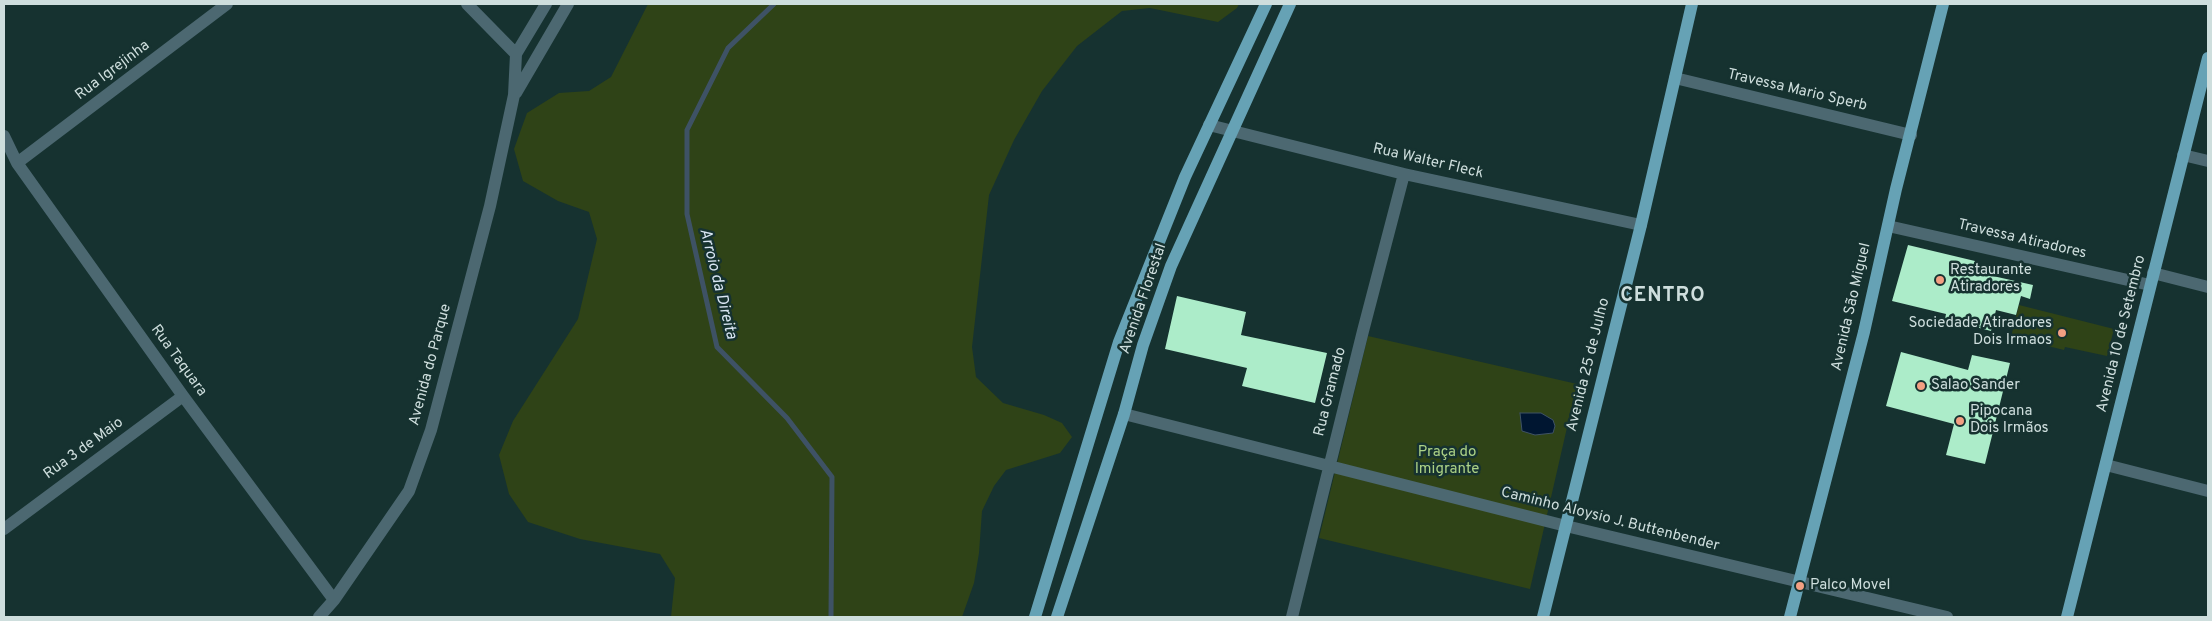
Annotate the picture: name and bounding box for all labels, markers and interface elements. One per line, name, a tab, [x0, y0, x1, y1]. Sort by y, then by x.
street label: Rua Igrejinha	[72, 37, 154, 105]
street label: Travessa Mario Sperb	[1725, 66, 1869, 116]
street label: Rua Walter Fleck	[1371, 141, 1485, 183]
street label: Travessa Atiradores	[1956, 216, 2088, 264]
water label: Arroio da Direita	[694, 227, 740, 341]
street label: Avenida Florestal	[1117, 241, 1171, 357]
street label: Avenida São Miguel	[1829, 241, 1875, 373]
street label: Avenida 10 de Setembro	[2094, 254, 2150, 414]
place label: Restaurante Atiradores	[1950, 262, 2032, 297]
marker: Restaurante Atiradores	[1934, 274, 1946, 286]
district label: CENTRO	[1619, 285, 1707, 309]
street label: Avenida 25 de Julho	[1564, 296, 1614, 434]
street label: Avenida do Parque	[406, 302, 456, 428]
place label: Sociedade Atiradores Dois Irmaos	[1908, 315, 2052, 350]
street label: Rua Taquara	[146, 322, 210, 400]
marker: Sociedade Atiradores Dois Irmaos	[2056, 327, 2068, 339]
street label: Rua Gramado	[1311, 346, 1351, 438]
place label: Salao Sander	[1931, 377, 2020, 395]
marker: Salao Sander	[1915, 380, 1927, 392]
place label: Pipocana Dois Irmãos	[1970, 403, 2049, 438]
street label: Rua 3 de Maio	[41, 414, 127, 484]
marker: Pipocana Dois Irmãos	[1954, 415, 1966, 427]
park label: Praça do Imigrante	[1415, 444, 1479, 479]
street label: Caminho Aloysio J. Buttenbender	[1499, 484, 1721, 556]
place label: Palco Movel	[1810, 577, 1890, 595]
marker: Palco Movel	[1794, 580, 1806, 592]

